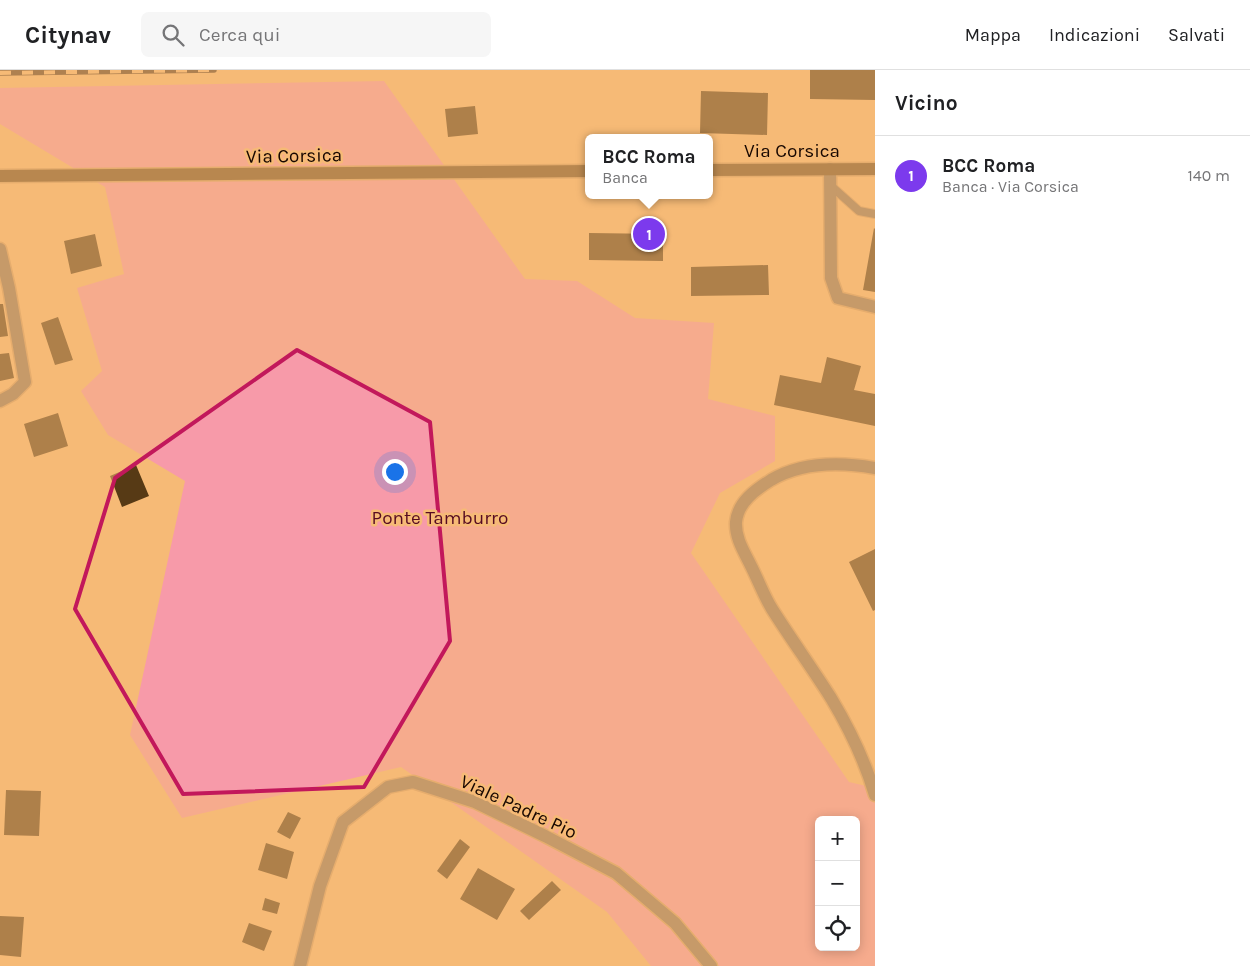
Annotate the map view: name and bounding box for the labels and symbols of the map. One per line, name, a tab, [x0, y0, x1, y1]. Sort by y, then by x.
street label: Via Corsica	[744, 140, 840, 162]
street label: Via Corsica	[246, 144, 342, 168]
pin: 1	[633, 215, 665, 253]
your location	[382, 459, 408, 485]
park label: Ponte Tamburro	[372, 507, 508, 529]
street label: Viale Padre Pio	[457, 770, 580, 844]

